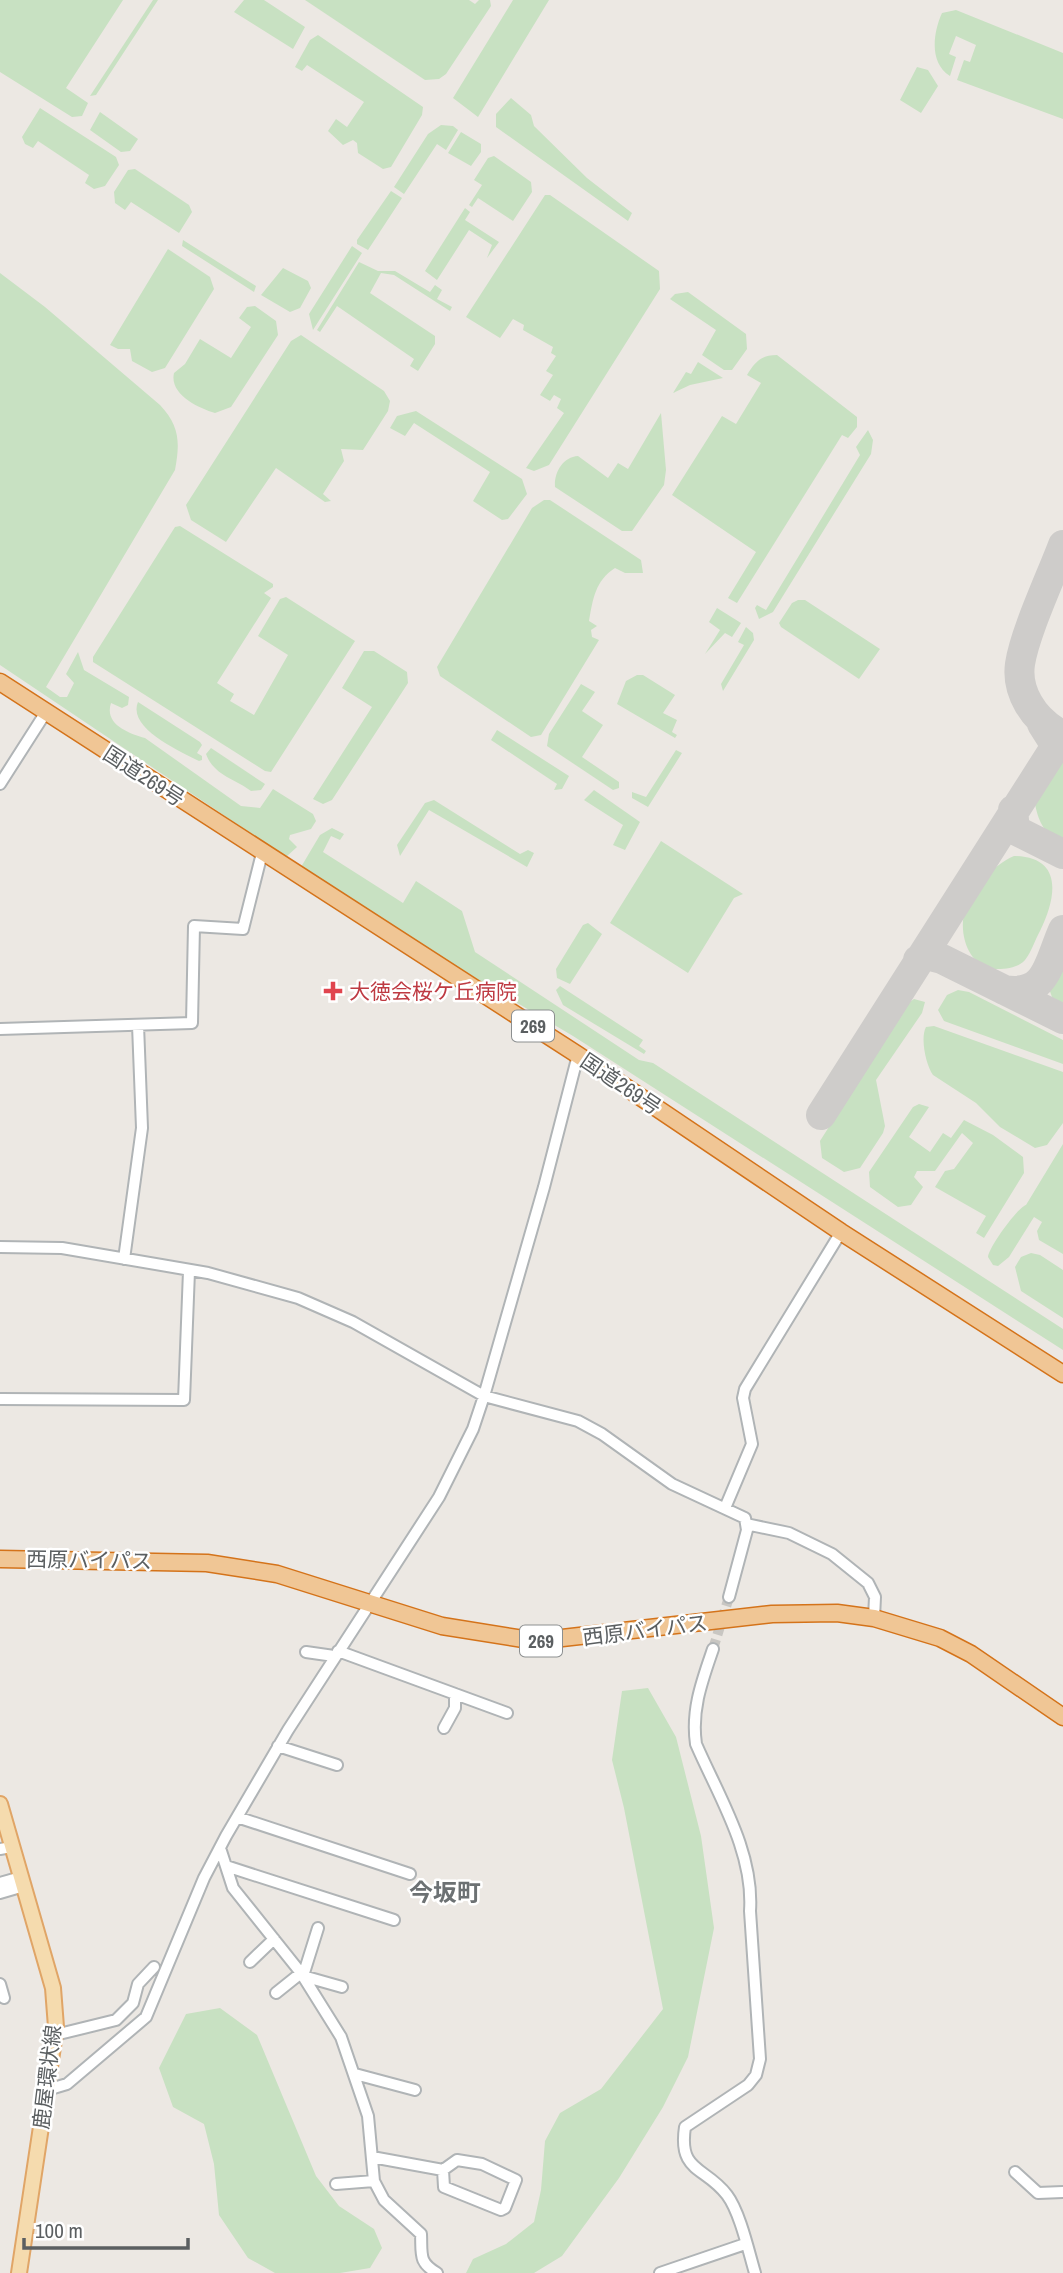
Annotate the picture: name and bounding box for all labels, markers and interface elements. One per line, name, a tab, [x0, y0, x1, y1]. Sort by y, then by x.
street label: 国道269号	[98, 739, 190, 813]
place label: 大徳会桜ケ丘病院	[349, 977, 517, 1006]
marker: 大徳会桜ケ丘病院	[323, 981, 343, 1001]
road number: 269	[512, 1010, 554, 1042]
street label: 国道269号	[575, 1046, 667, 1122]
street label: 西原バイパス	[26, 1544, 152, 1576]
street label: 西原バイパス	[581, 1608, 709, 1652]
road number: 269	[520, 1625, 562, 1656]
district label: 今坂町	[409, 1876, 481, 1908]
street label: 鹿屋環状線	[26, 2023, 68, 2131]
scale bar	[24, 2206, 189, 2250]
text: 100 m	[35, 2216, 83, 2245]

